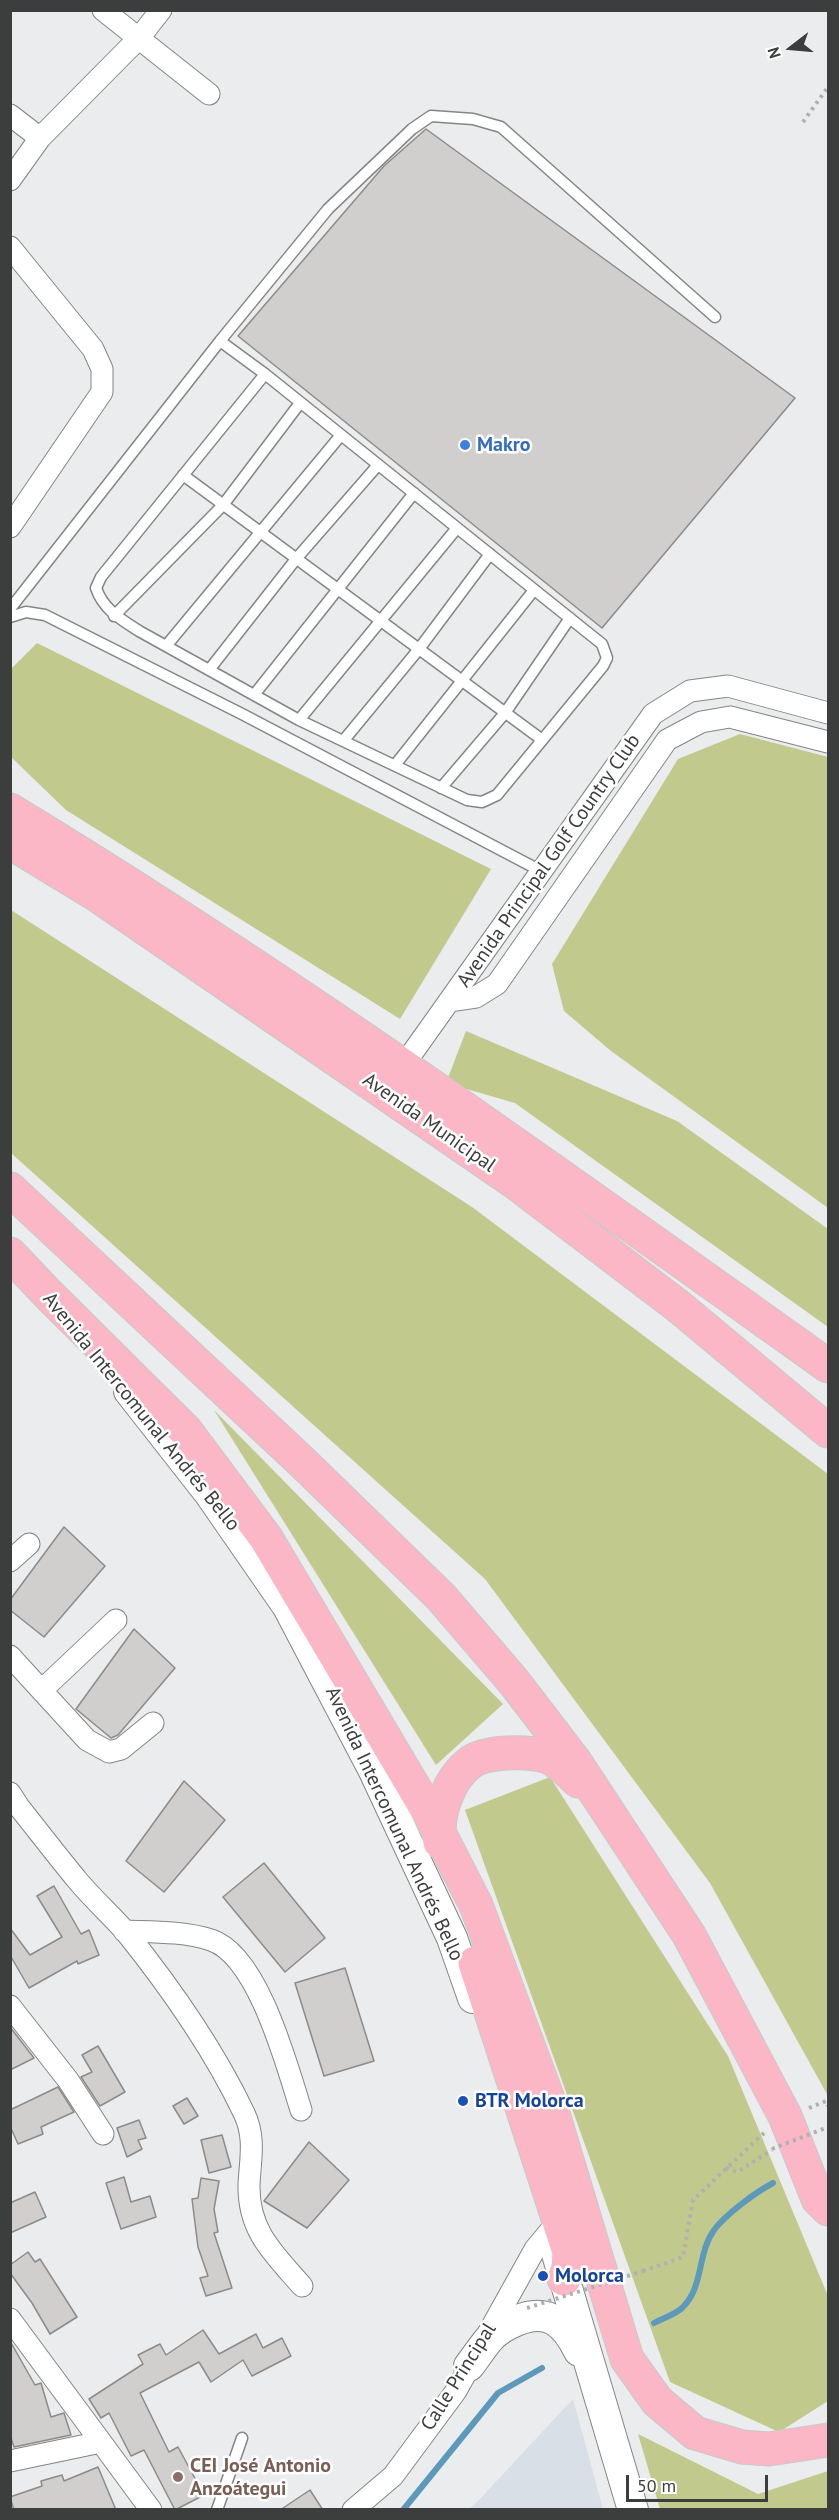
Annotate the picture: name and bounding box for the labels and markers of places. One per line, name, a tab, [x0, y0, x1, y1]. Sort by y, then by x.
place label: Makro	[477, 433, 530, 457]
marker: Makro	[458, 438, 472, 452]
place label: BTR Molorca	[475, 2089, 584, 2113]
marker: BTR Molorca	[456, 2094, 470, 2108]
place label: Molorca	[555, 2264, 624, 2288]
marker: Molorca	[536, 2269, 550, 2283]
place label: CEI José Antonio Anzoátegui	[190, 2454, 331, 2501]
marker: CEI José Antonio Anzoátegui	[171, 2470, 185, 2484]

